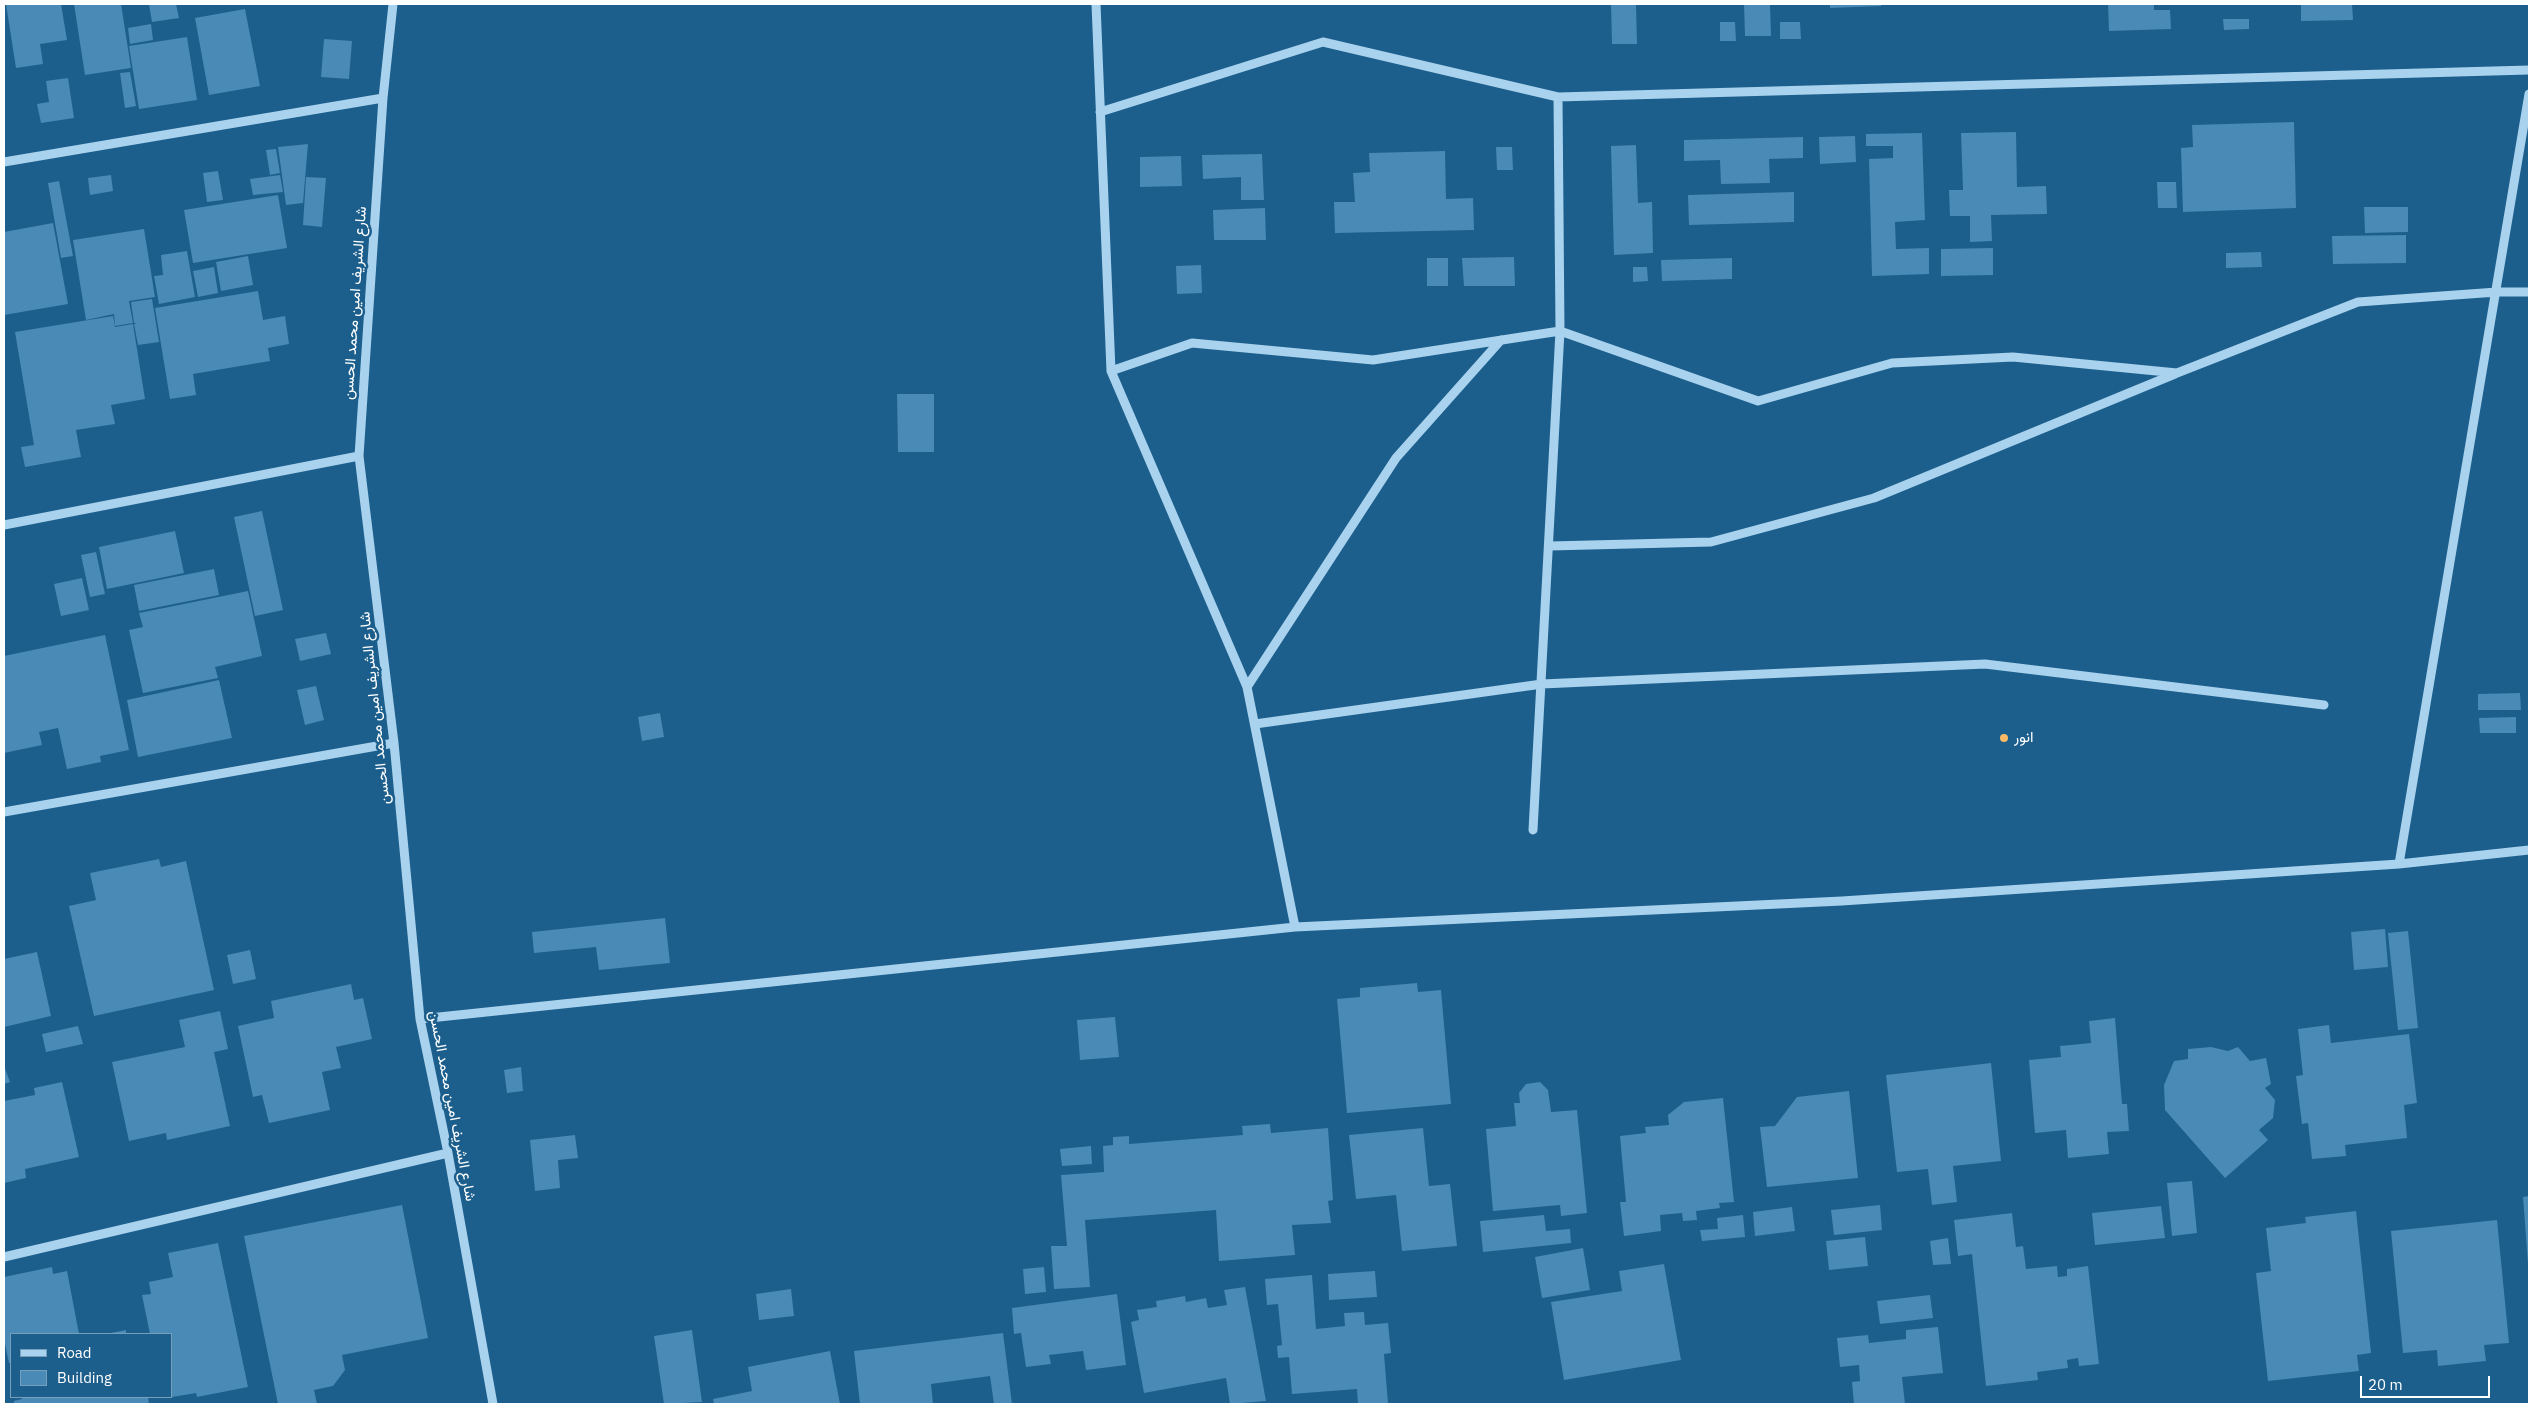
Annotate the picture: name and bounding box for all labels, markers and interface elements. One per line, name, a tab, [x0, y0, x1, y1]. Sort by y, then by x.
street label: شارع الشريف امين محمد الحسن	[339, 206, 371, 400]
street label: شارع الشريف امين محمد الحسن	[356, 611, 394, 805]
place label: انور	[2014, 729, 2034, 747]
marker: انور	[1998, 732, 2010, 744]
street label: شارع الشريف امين محمد الحسن	[425, 1009, 479, 1203]
legend	[10, 1333, 172, 1398]
text: Road	[57, 1343, 92, 1362]
scale bar	[2363, 1366, 2493, 1398]
text: Building	[57, 1368, 112, 1387]
text: 20 m	[2368, 1375, 2403, 1394]

